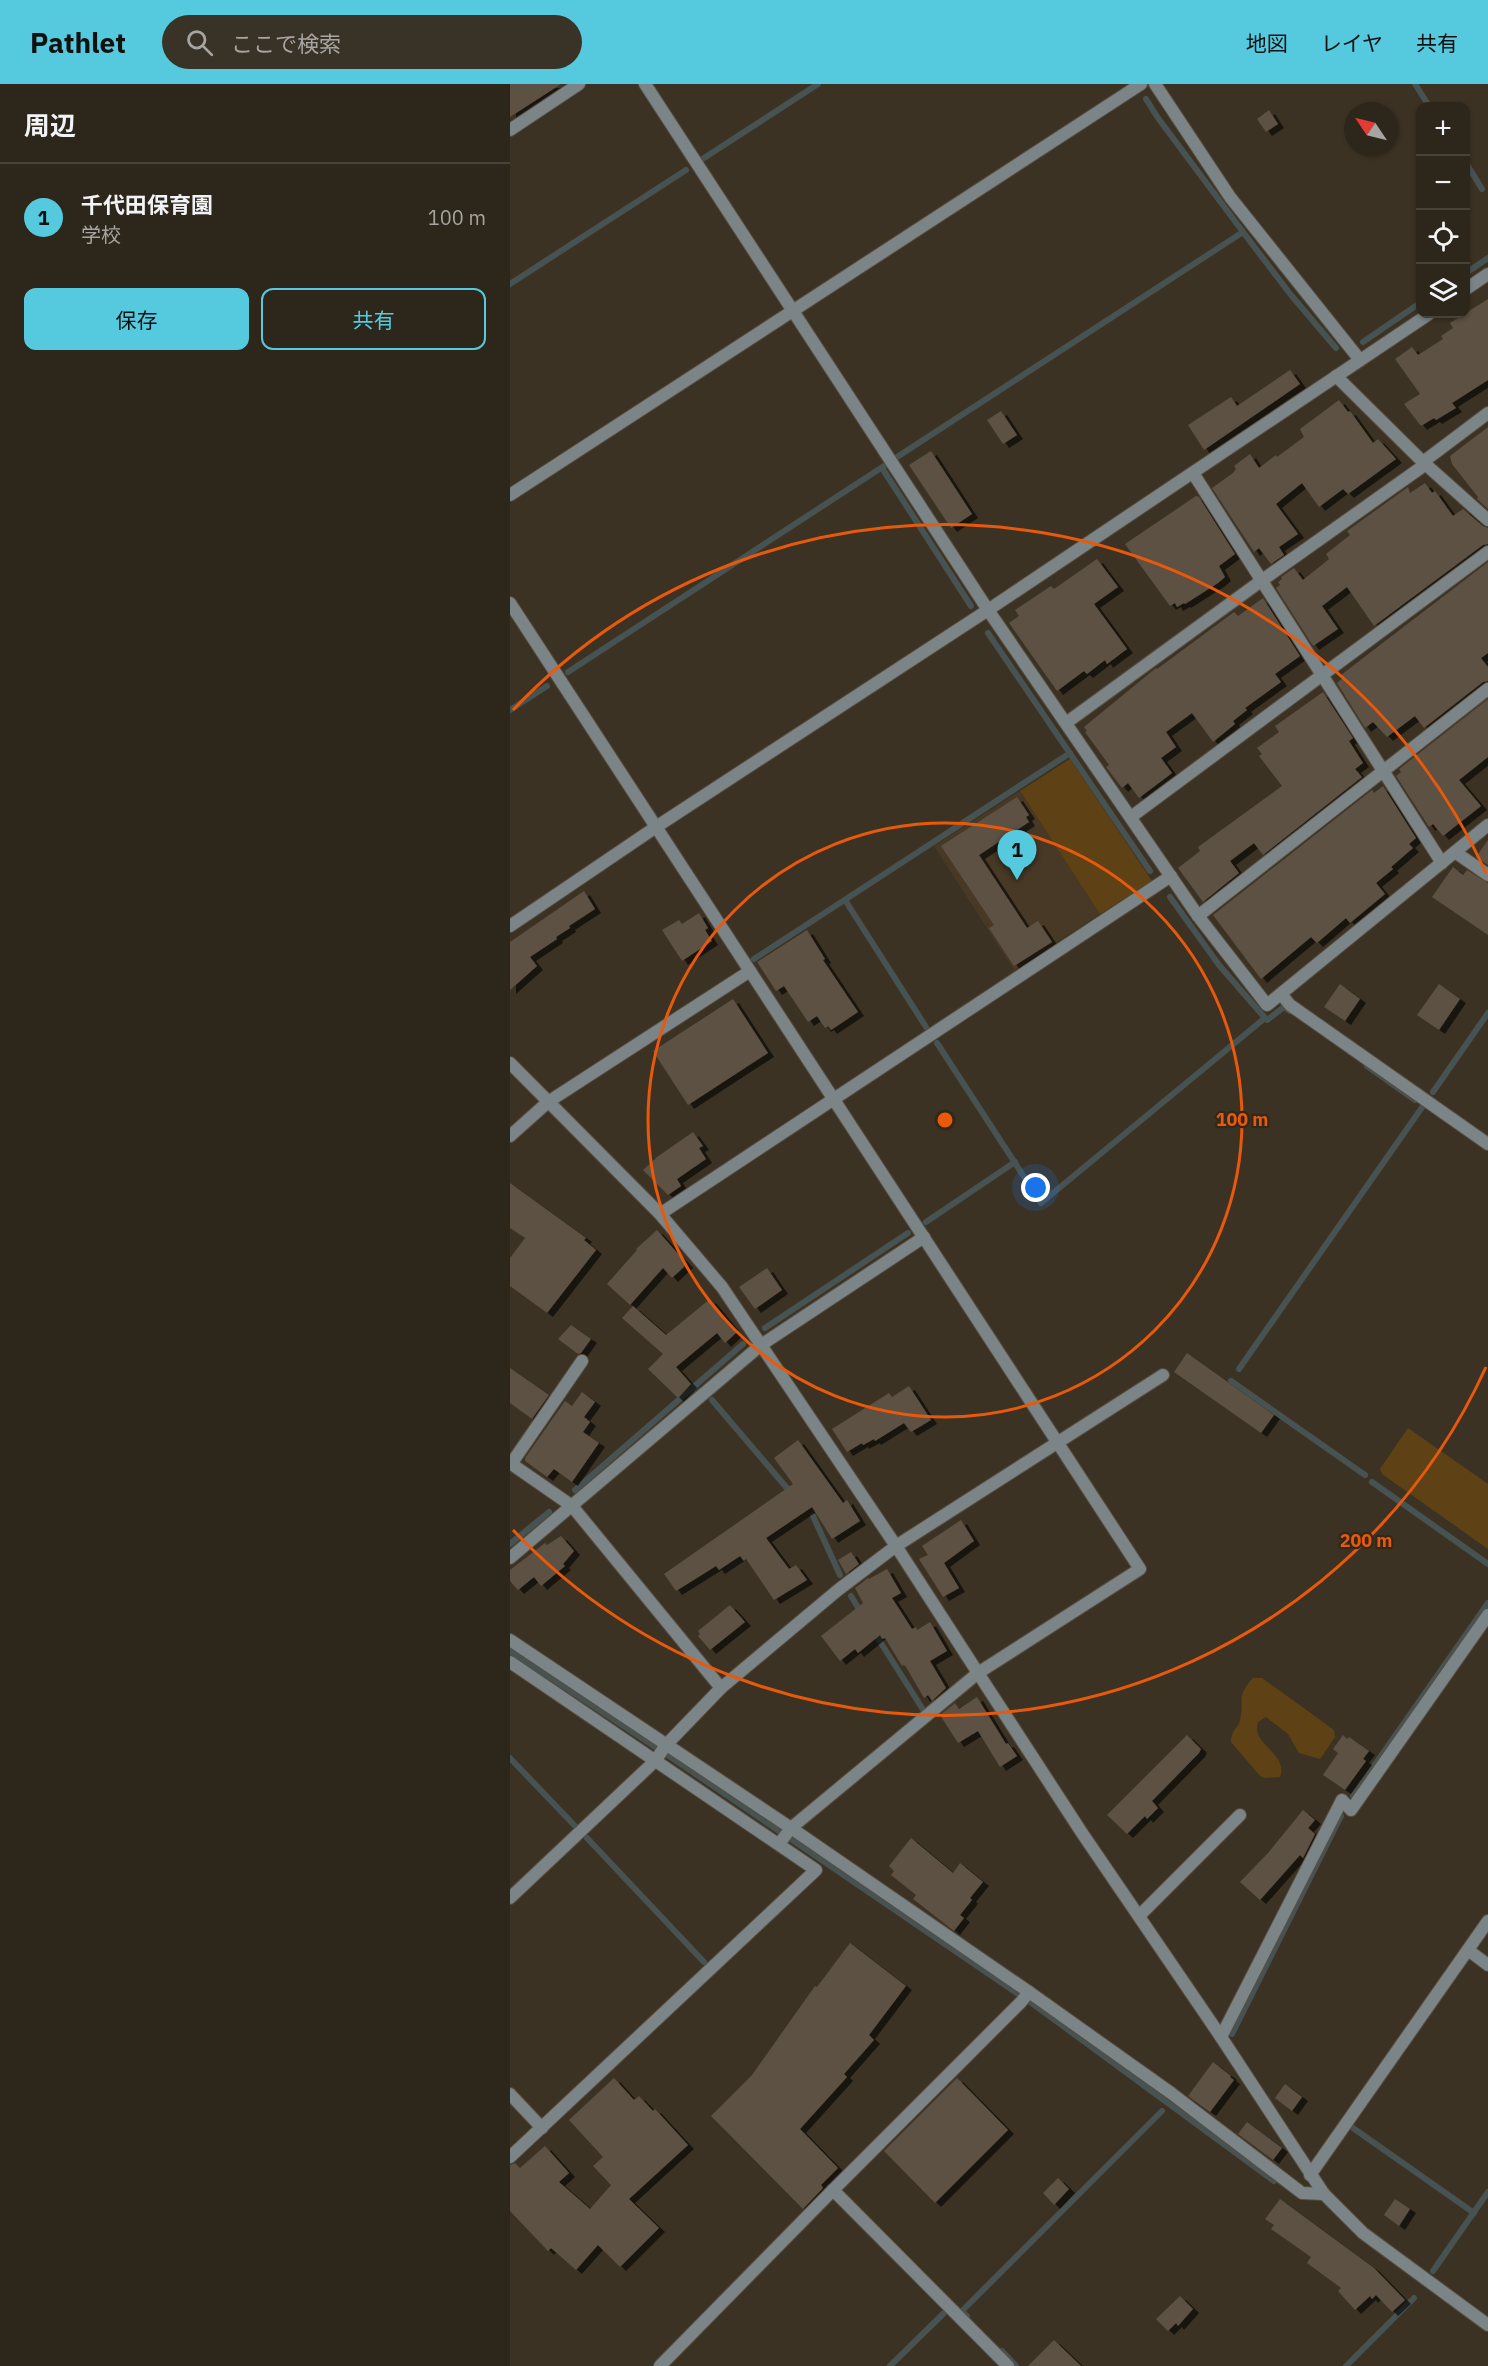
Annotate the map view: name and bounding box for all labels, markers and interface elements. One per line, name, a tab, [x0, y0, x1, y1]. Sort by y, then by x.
search box	[162, 15, 582, 69]
text: Pathlet	[30, 24, 126, 61]
icon: search	[183, 26, 216, 59]
text: ここで検索	[231, 29, 341, 58]
text: 地図	[1246, 29, 1288, 57]
text: レイヤ	[1321, 29, 1383, 57]
text: 共有	[1416, 29, 1458, 57]
north arrow	[1344, 102, 1398, 156]
map controls	[1416, 102, 1470, 318]
button: +	[1416, 102, 1470, 156]
text: 周辺	[24, 108, 76, 142]
button: −	[1416, 156, 1470, 210]
text: 千代田保育園	[81, 190, 213, 219]
text: 1	[38, 204, 50, 231]
text: 100 m	[428, 204, 486, 231]
button: locate	[1416, 210, 1470, 264]
text: 学校	[81, 221, 121, 248]
button: layers	[1416, 264, 1470, 318]
button: 保存	[24, 288, 249, 350]
button: 共有	[261, 288, 486, 350]
pin: 1	[998, 830, 1036, 880]
text: 100 m	[1216, 1108, 1268, 1131]
centre of rings	[935, 1110, 955, 1130]
your location	[1021, 1173, 1050, 1202]
text: 200 m	[1340, 1529, 1392, 1552]

